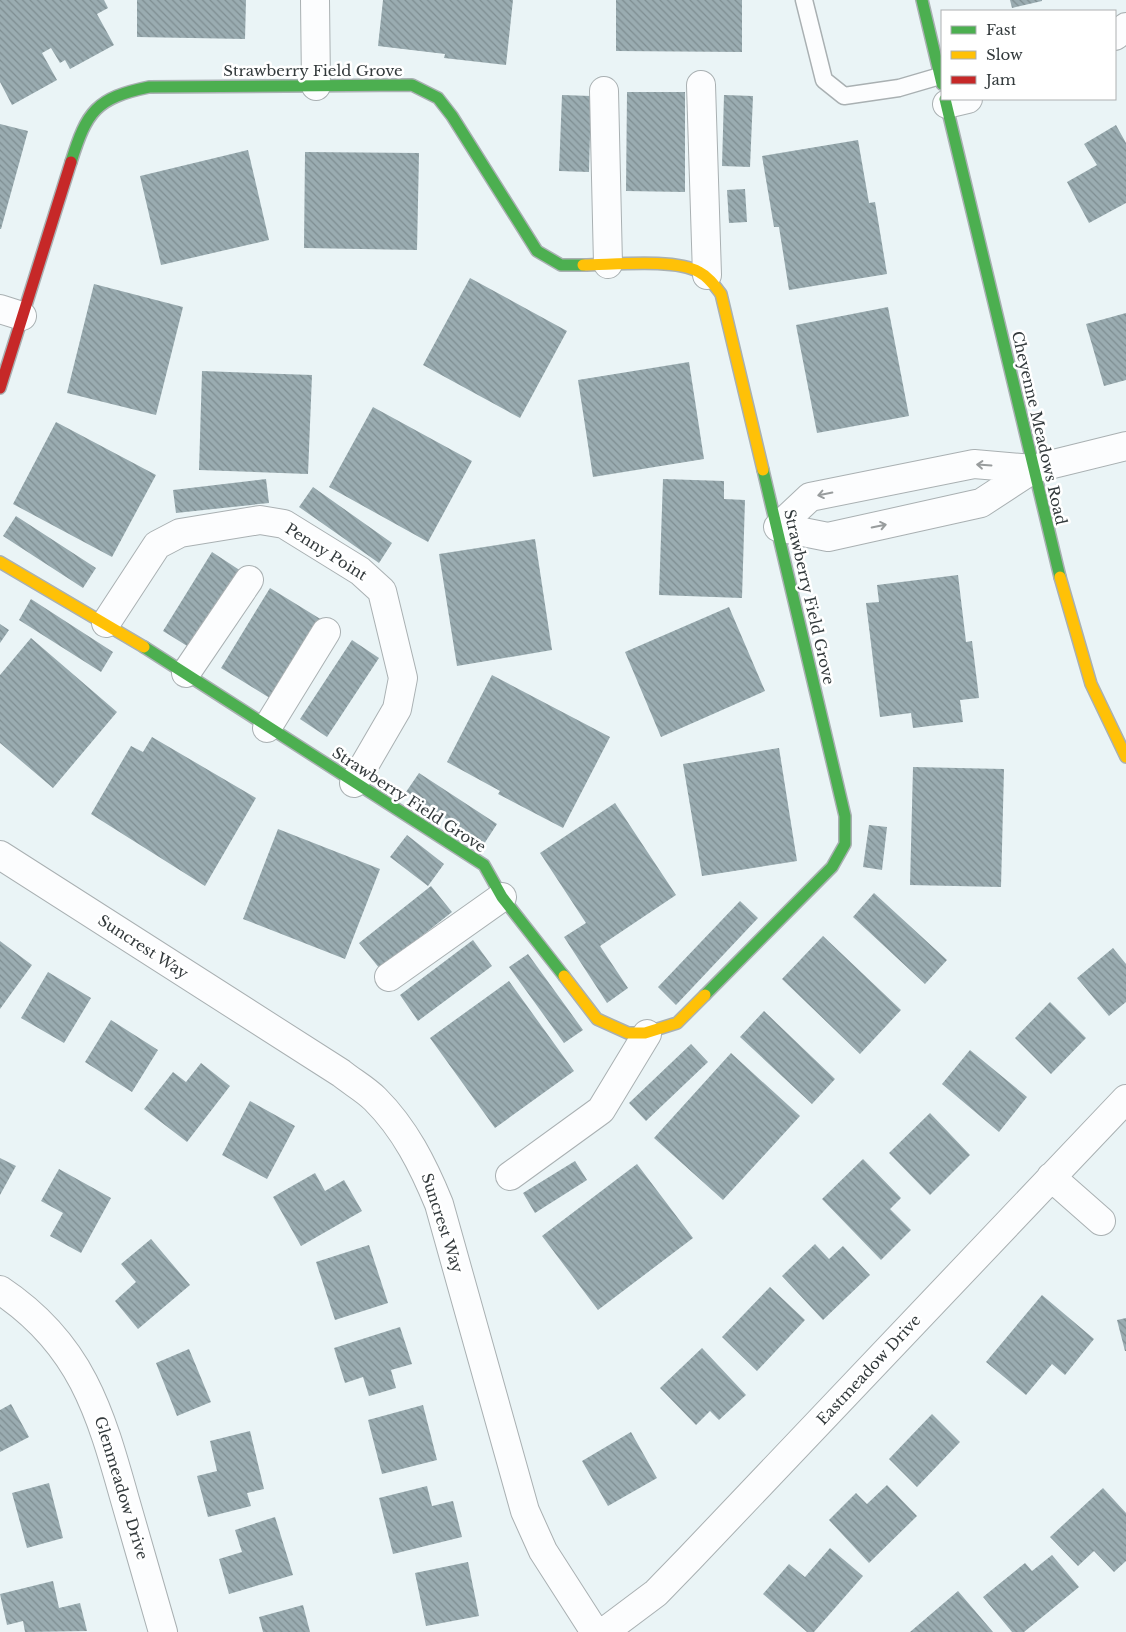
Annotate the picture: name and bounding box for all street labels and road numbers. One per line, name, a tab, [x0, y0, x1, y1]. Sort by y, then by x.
street label: Strawberry Field Grove	[223, 61, 403, 80]
street label: Cheyenne Meadows Road	[1008, 329, 1071, 527]
street label: Strawberry Field Grove	[780, 507, 839, 686]
street label: Penny Point	[282, 519, 371, 584]
street label: Strawberry Field Grove	[329, 743, 490, 856]
street label: Suncrest Way	[95, 910, 192, 983]
street label: Suncrest Way	[417, 1171, 468, 1276]
street label: Eastmeadow Drive	[813, 1311, 925, 1429]
street label: Glenmeadow Drive	[91, 1414, 152, 1562]

